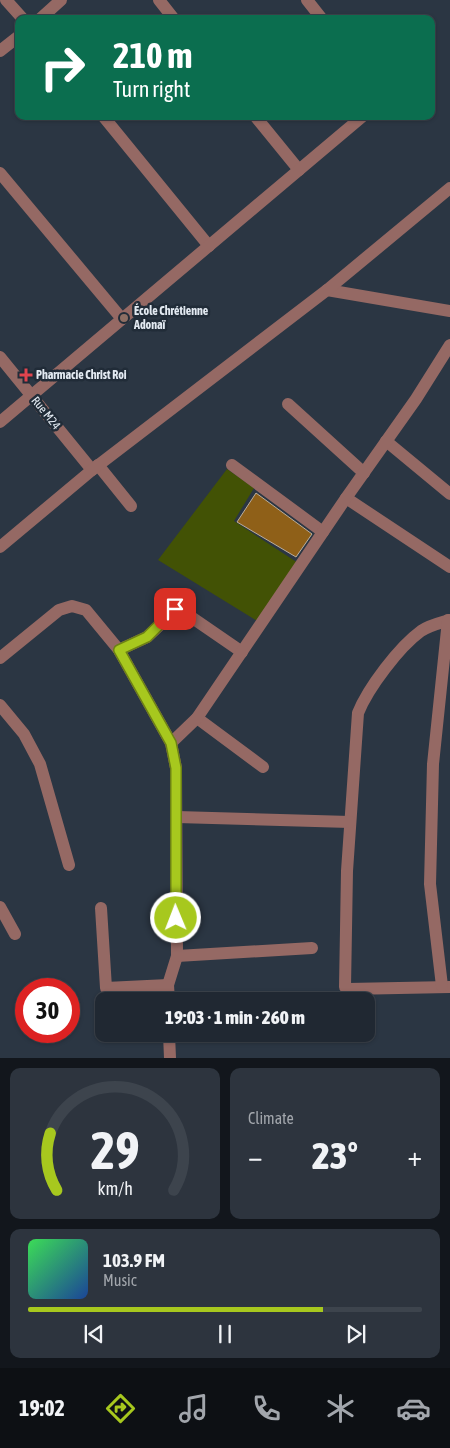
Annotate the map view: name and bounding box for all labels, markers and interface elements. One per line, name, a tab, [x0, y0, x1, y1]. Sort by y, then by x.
icon: right	[30, 35, 95, 100]
text: 210 m	[113, 35, 192, 75]
text: Turn right	[113, 76, 190, 102]
place label: École Chrétienne Adonaï	[133, 303, 209, 332]
marker: École Chrétienne Adonaï	[118, 312, 130, 324]
place label: Pharmacie Christ Roi	[36, 368, 127, 382]
marker: Pharmacie Christ Roi	[20, 369, 32, 381]
street label: Rue M24	[29, 394, 64, 433]
pin	[154, 588, 196, 630]
icon: arrive	[161, 595, 189, 623]
position arrow	[149, 891, 201, 943]
speed limit sign: 30	[15, 978, 80, 1043]
text: 19:03 · 1 min · 260 m	[165, 1006, 305, 1028]
text: Climate	[248, 1109, 294, 1127]
text: 29	[91, 1120, 139, 1180]
text: 23°	[312, 1134, 358, 1177]
text: −	[248, 1140, 263, 1172]
text: +	[407, 1140, 422, 1172]
text: km/h	[97, 1178, 133, 1199]
text: 103.9 FM	[103, 1249, 165, 1271]
text: Music	[103, 1271, 137, 1289]
icon: previous	[80, 1320, 108, 1348]
icon: pause	[211, 1320, 239, 1348]
icon: next	[342, 1320, 370, 1348]
icon: directions	[103, 1391, 138, 1426]
icon: music	[176, 1391, 211, 1426]
icon: phone	[249, 1391, 284, 1426]
icon: climate	[323, 1391, 358, 1426]
icon: car	[396, 1391, 431, 1426]
text: 19:02	[19, 1395, 65, 1421]

